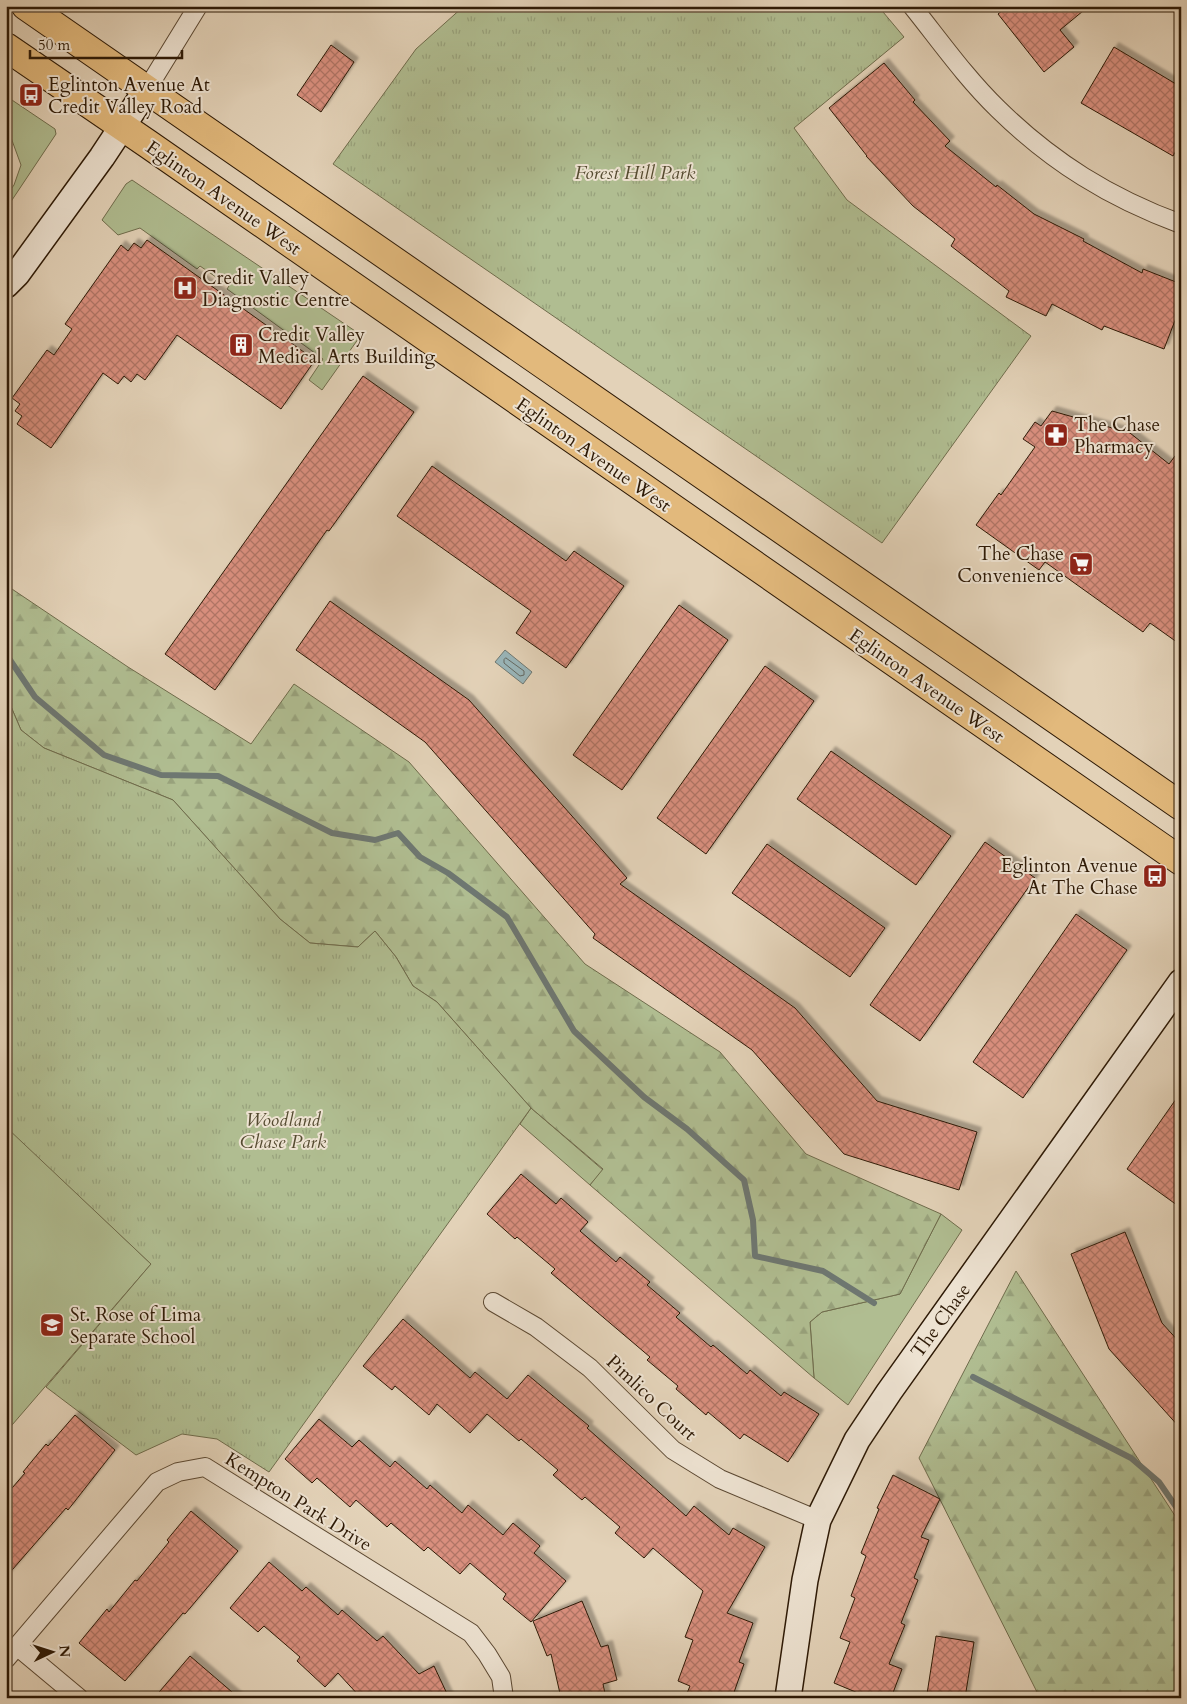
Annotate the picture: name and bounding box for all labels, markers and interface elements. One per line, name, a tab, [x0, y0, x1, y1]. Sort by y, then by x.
scale bar	[30, 28, 182, 60]
text: 50 m	[38, 35, 70, 55]
place label: Eglinton Avenue At Credit Valley Road	[48, 72, 210, 120]
bus stop icon: Eglinton Avenue At Credit Valley Road	[18, 82, 44, 108]
street label: Eglinton Avenue West	[141, 134, 306, 261]
park label: Forest Hill Park	[575, 160, 696, 186]
place label: Credit Valley Diagnostic Centre	[202, 265, 350, 313]
hospital icon: Credit Valley Diagnostic Centre	[172, 275, 198, 301]
place label: Credit Valley Medical Arts Building	[258, 322, 435, 370]
building icon: Credit Valley Medical Arts Building	[228, 332, 254, 358]
street label: Eglinton Avenue West	[511, 391, 676, 518]
place label: The Chase Pharmacy	[1074, 412, 1160, 460]
pharmacy icon: The Chase Pharmacy	[1043, 422, 1069, 448]
place label: The Chase Convenience	[957, 541, 1064, 589]
supermarket icon: The Chase Convenience	[1068, 551, 1094, 577]
street label: Eglinton Avenue West	[844, 622, 1009, 749]
place label: Eglinton Avenue At The Chase	[1001, 853, 1138, 901]
bus stop icon: Eglinton Avenue At The Chase	[1142, 863, 1168, 889]
park label: Woodland Chase Park	[240, 1107, 327, 1155]
street label: The Chase	[905, 1278, 977, 1363]
place label: St. Rose of Lima Separate School	[70, 1302, 201, 1350]
school or university icon: St. Rose of Lima Separate School	[39, 1312, 65, 1338]
street label: Pimlico Court	[600, 1349, 702, 1446]
street label: Kempton Park Drive	[220, 1446, 377, 1558]
north arrow	[28, 1626, 78, 1676]
text: N	[55, 1644, 74, 1658]

